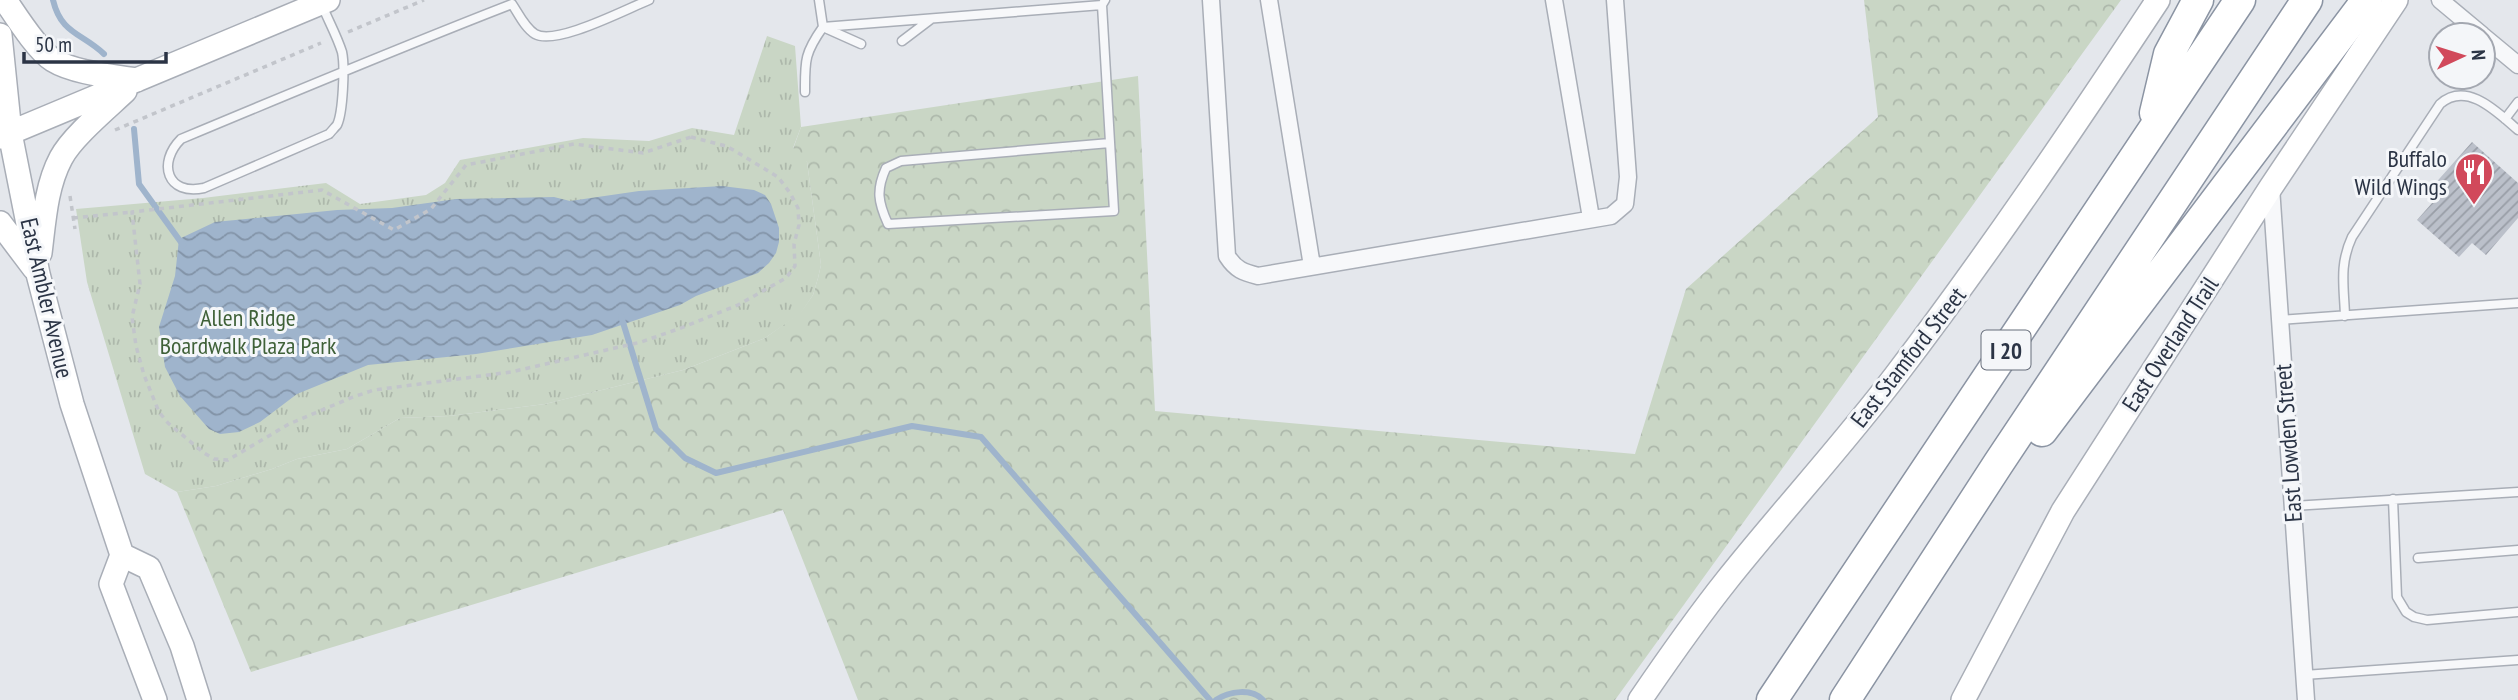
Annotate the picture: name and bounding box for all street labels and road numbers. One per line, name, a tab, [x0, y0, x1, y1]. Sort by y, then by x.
street label: East Ambler Avenue	[13, 215, 81, 381]
street label: East Overland Trail	[2115, 270, 2225, 417]
street label: East Stamford Street	[1843, 280, 1973, 433]
road number: I 20	[1982, 330, 2030, 370]
street label: East Lowden Street	[2267, 362, 2309, 523]

